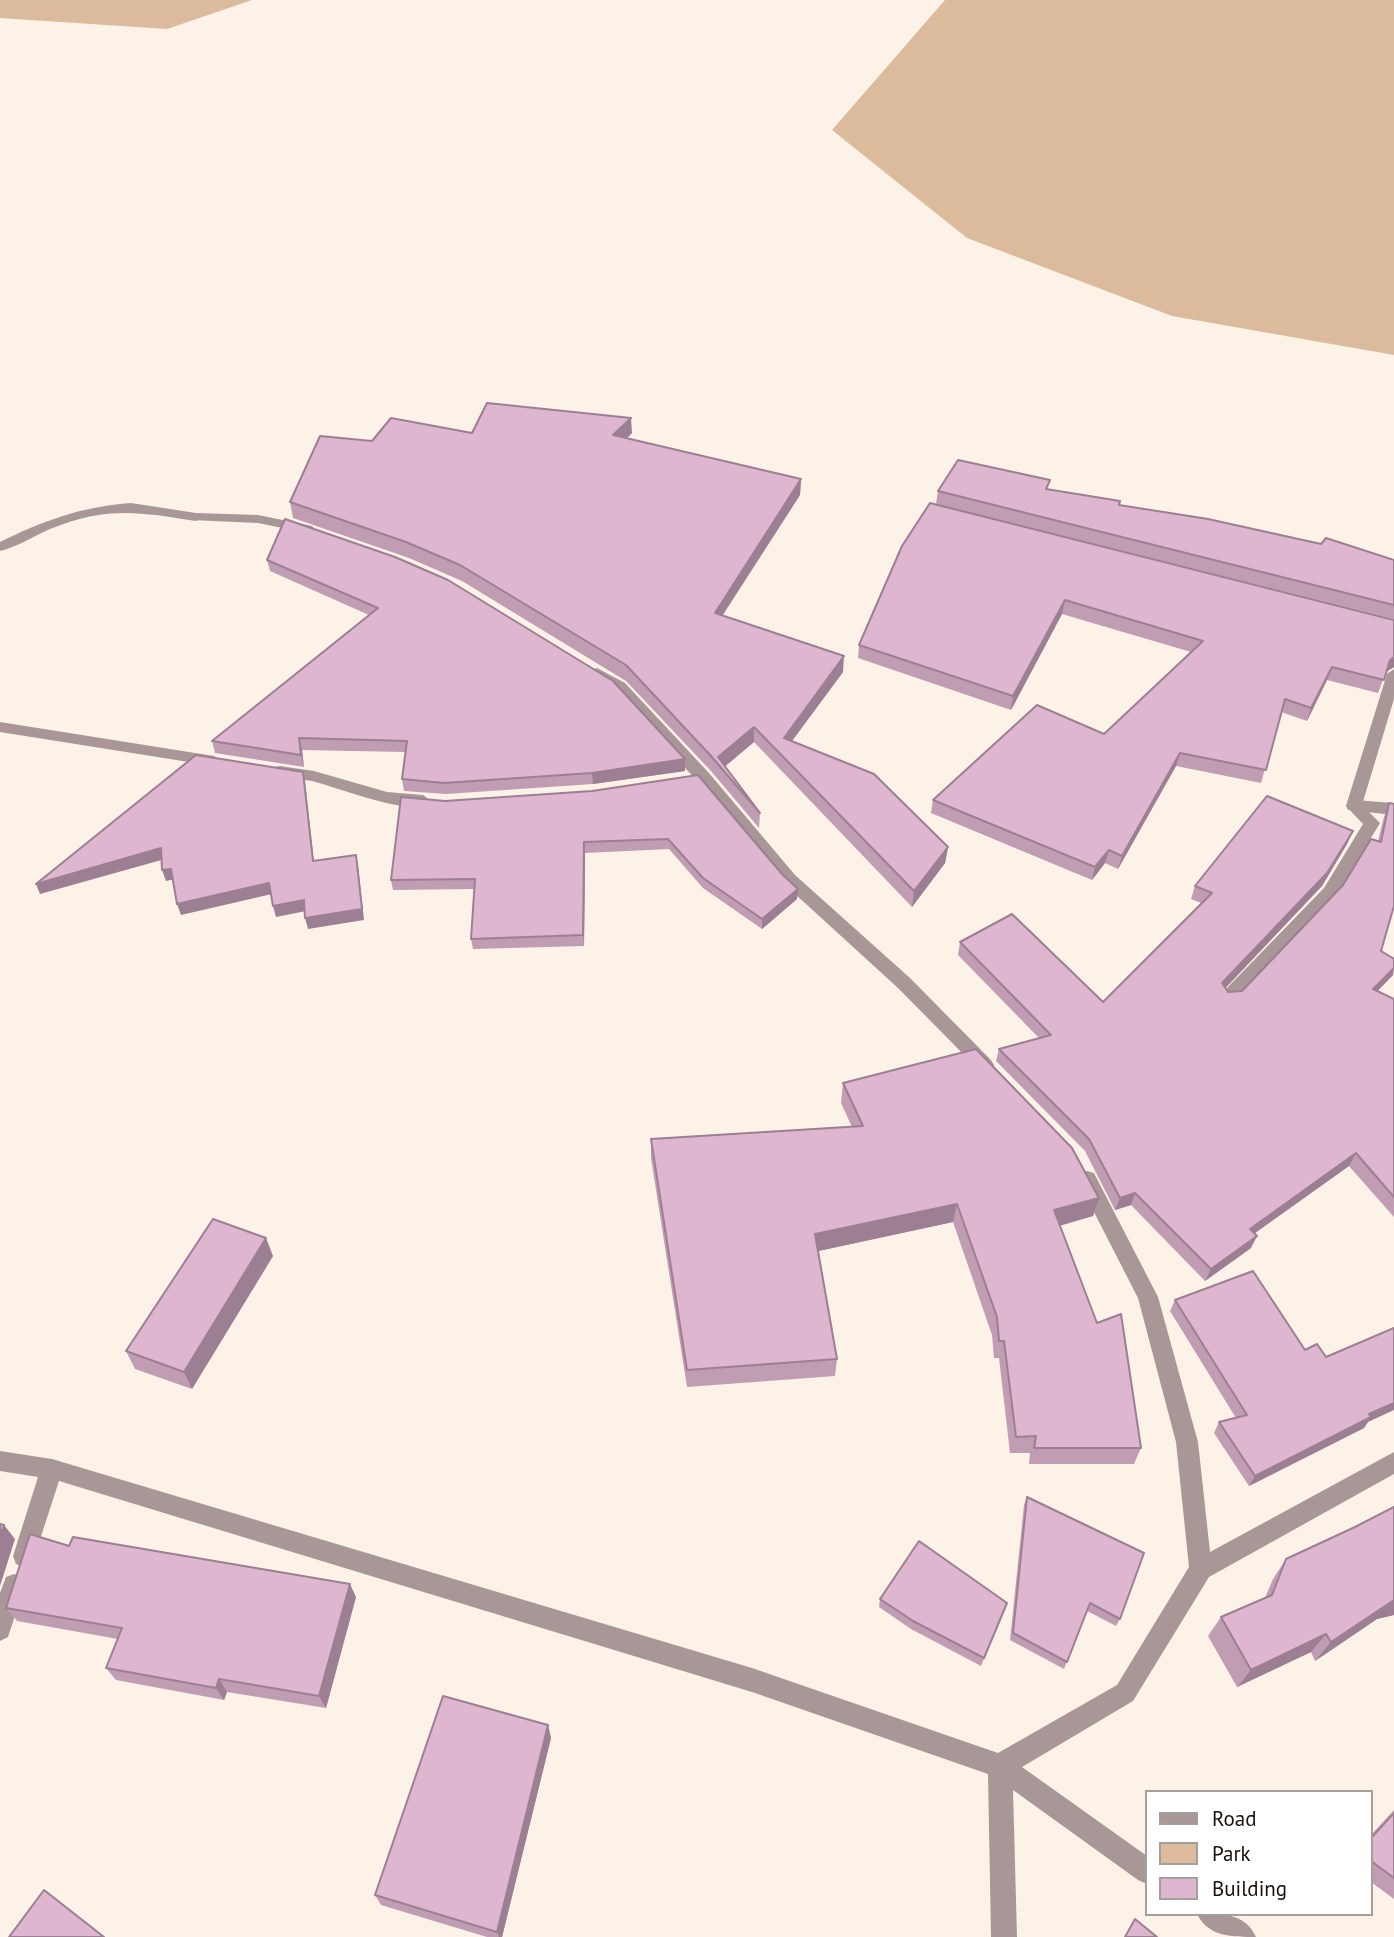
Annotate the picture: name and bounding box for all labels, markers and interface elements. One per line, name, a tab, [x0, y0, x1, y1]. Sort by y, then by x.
legend	[1146, 1790, 1373, 1916]
text: Road	[1212, 1805, 1256, 1832]
text: Park	[1212, 1840, 1251, 1867]
text: Building	[1212, 1875, 1287, 1902]

